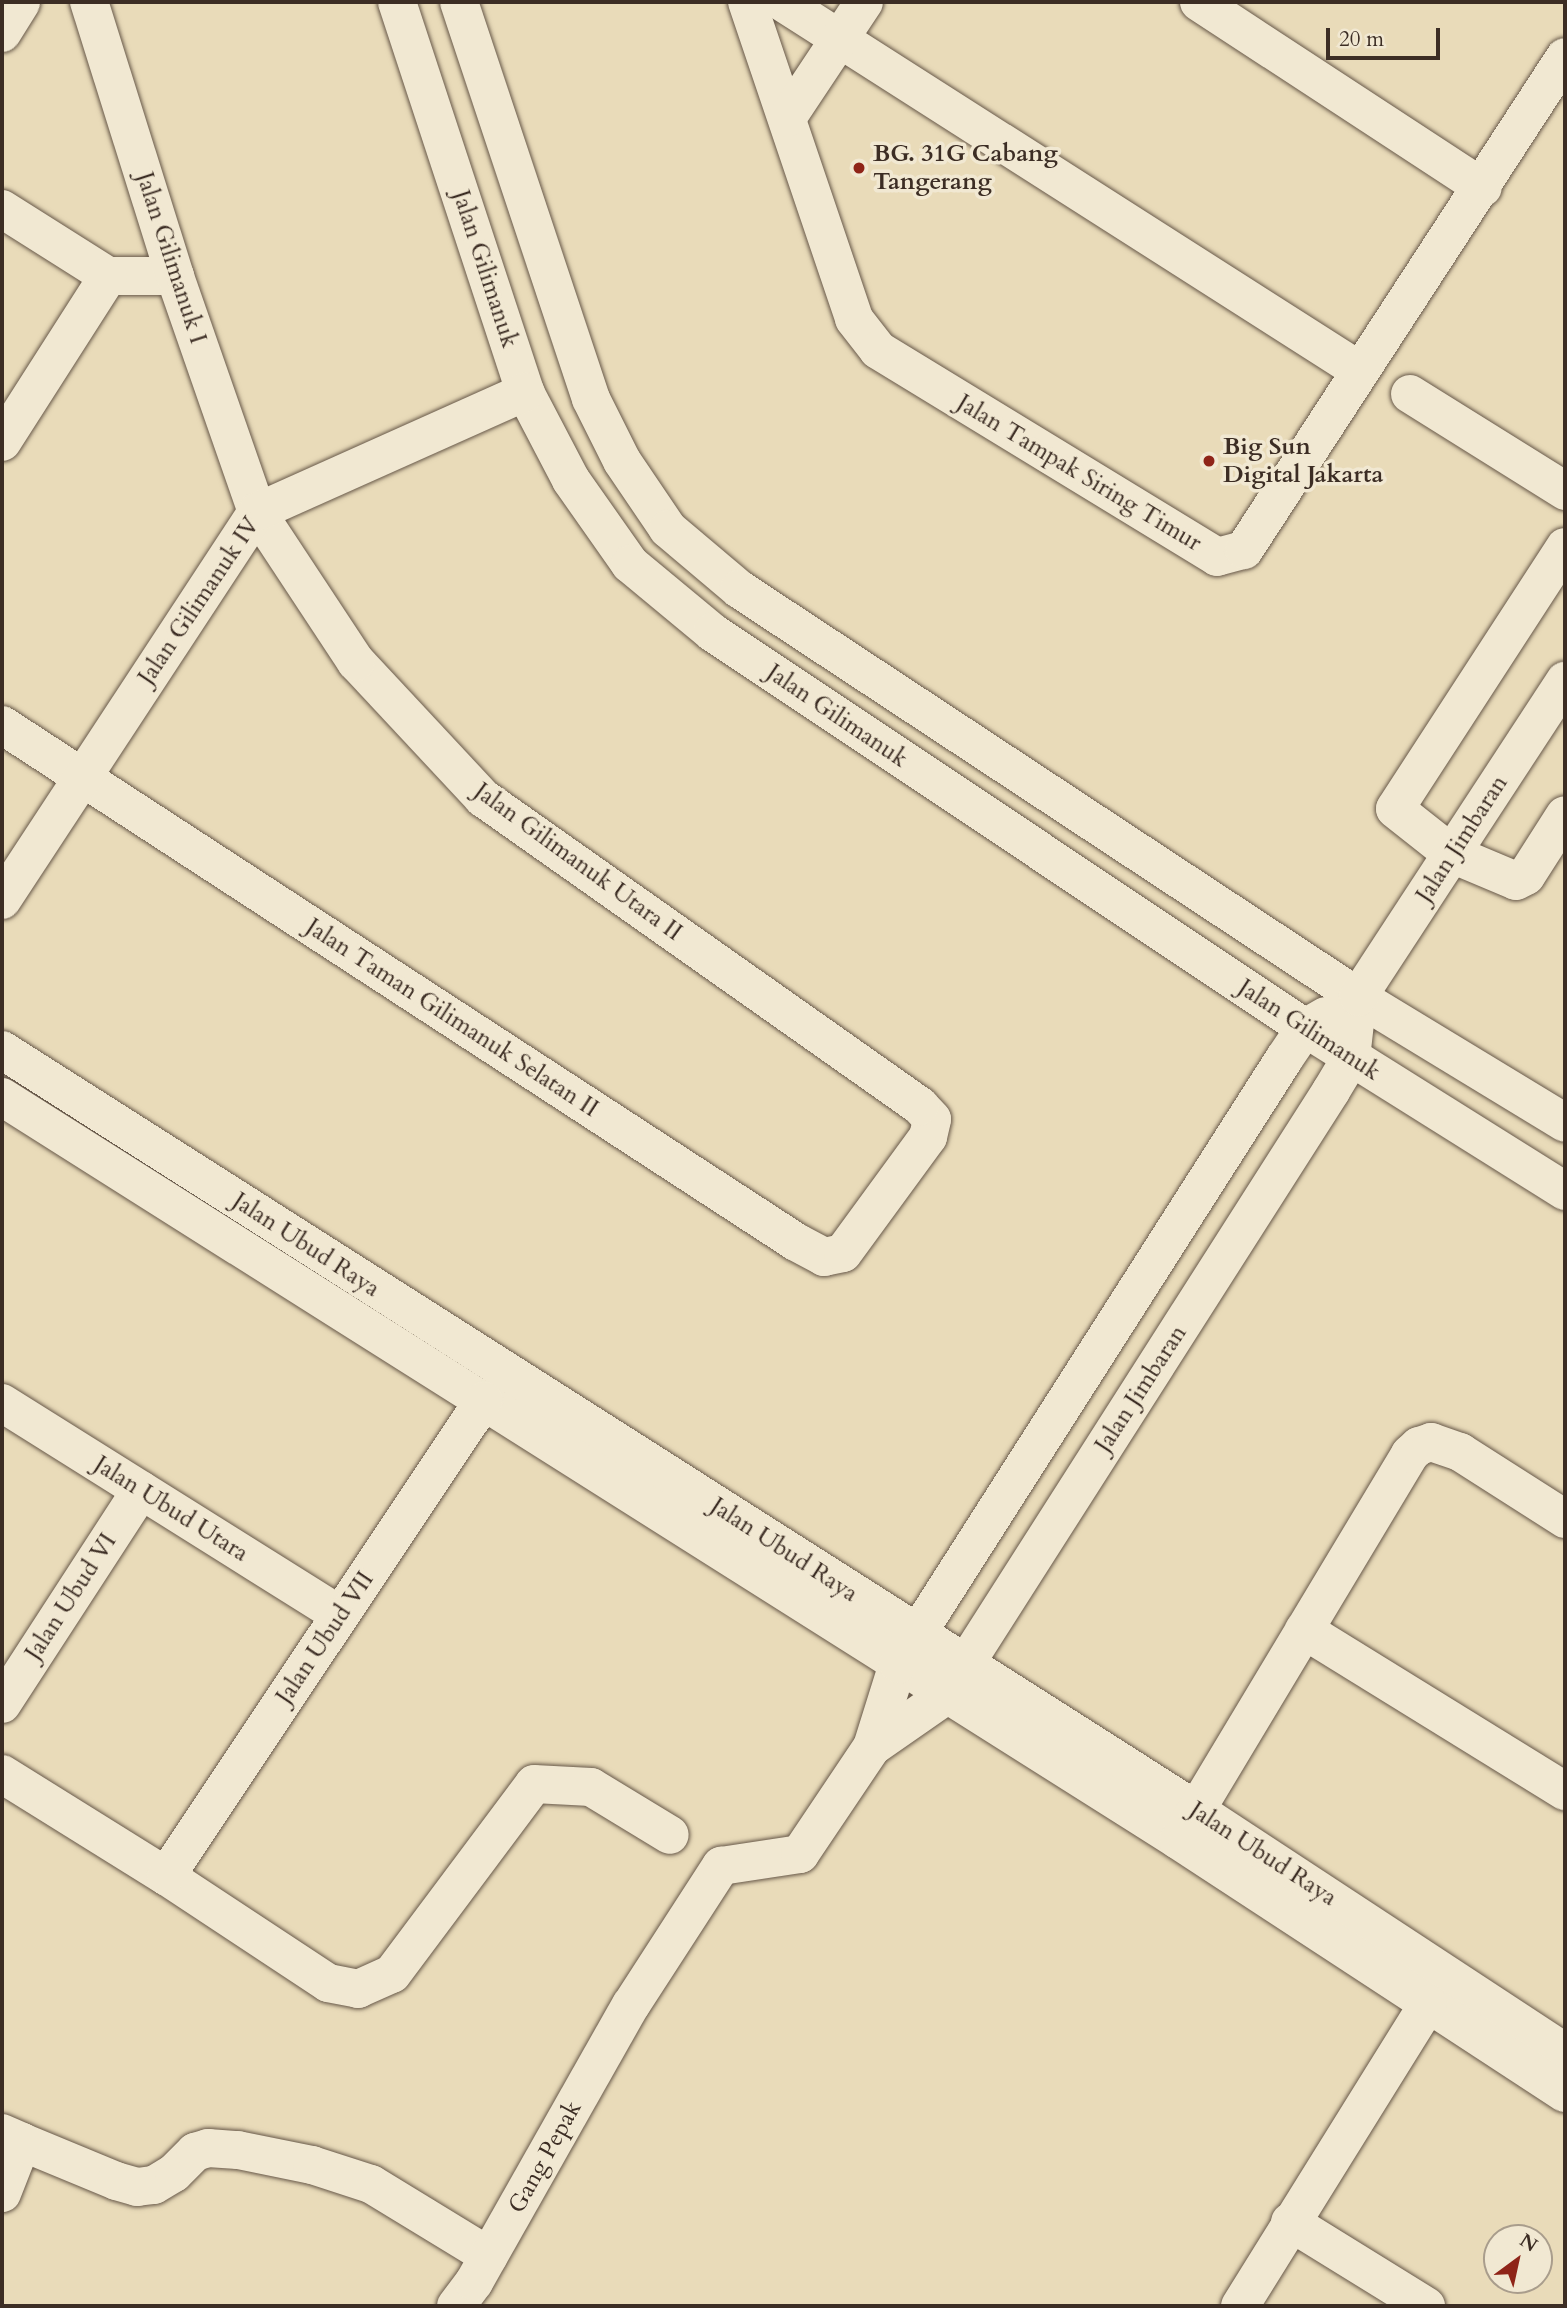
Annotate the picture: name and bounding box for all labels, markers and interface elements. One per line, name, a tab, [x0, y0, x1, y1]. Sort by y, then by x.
scale bar	[1329, 14, 1443, 58]
text: 20 m	[1339, 25, 1384, 54]
place label: BG. 31G Cabang Tangerang	[873, 140, 1058, 196]
marker: BG. 31G Cabang Tangerang	[851, 160, 867, 176]
street label: Jalan Gilimanuk I	[130, 169, 212, 347]
street label: Jalan Gilimanuk	[446, 187, 524, 351]
street label: Jalan Tampak Siring Timur	[952, 389, 1206, 557]
place label: Big Sun Digital Jakarta	[1223, 433, 1383, 489]
marker: Big Sun Digital Jakarta	[1201, 453, 1217, 469]
street label: Jalan Gilimanuk IV	[132, 512, 266, 690]
street label: Jalan Gilimanuk	[761, 658, 913, 774]
street label: Jalan Jimbaran	[1410, 770, 1514, 908]
street label: Jalan Gilimanuk Utara II	[468, 777, 688, 947]
street label: Jalan Taman Gilimanuk Selatan II	[300, 913, 604, 1123]
street label: Jalan Gilimanuk	[1232, 973, 1386, 1087]
street label: Jalan Ubud Raya	[227, 1187, 385, 1303]
street label: Jalan Jimbaran	[1089, 1320, 1193, 1458]
street label: Jalan Ubud Utara	[88, 1450, 254, 1568]
street label: Jalan Ubud Raya	[705, 1492, 863, 1608]
street label: Jalan Ubud VI	[19, 1528, 123, 1666]
street label: Jalan Ubud VII	[270, 1566, 380, 1710]
street label: Jalan Ubud Raya	[1184, 1796, 1342, 1912]
street label: Gang Pepak	[502, 2096, 588, 2218]
north arrow	[1483, 2224, 1553, 2294]
text: N	[1514, 2228, 1542, 2258]

